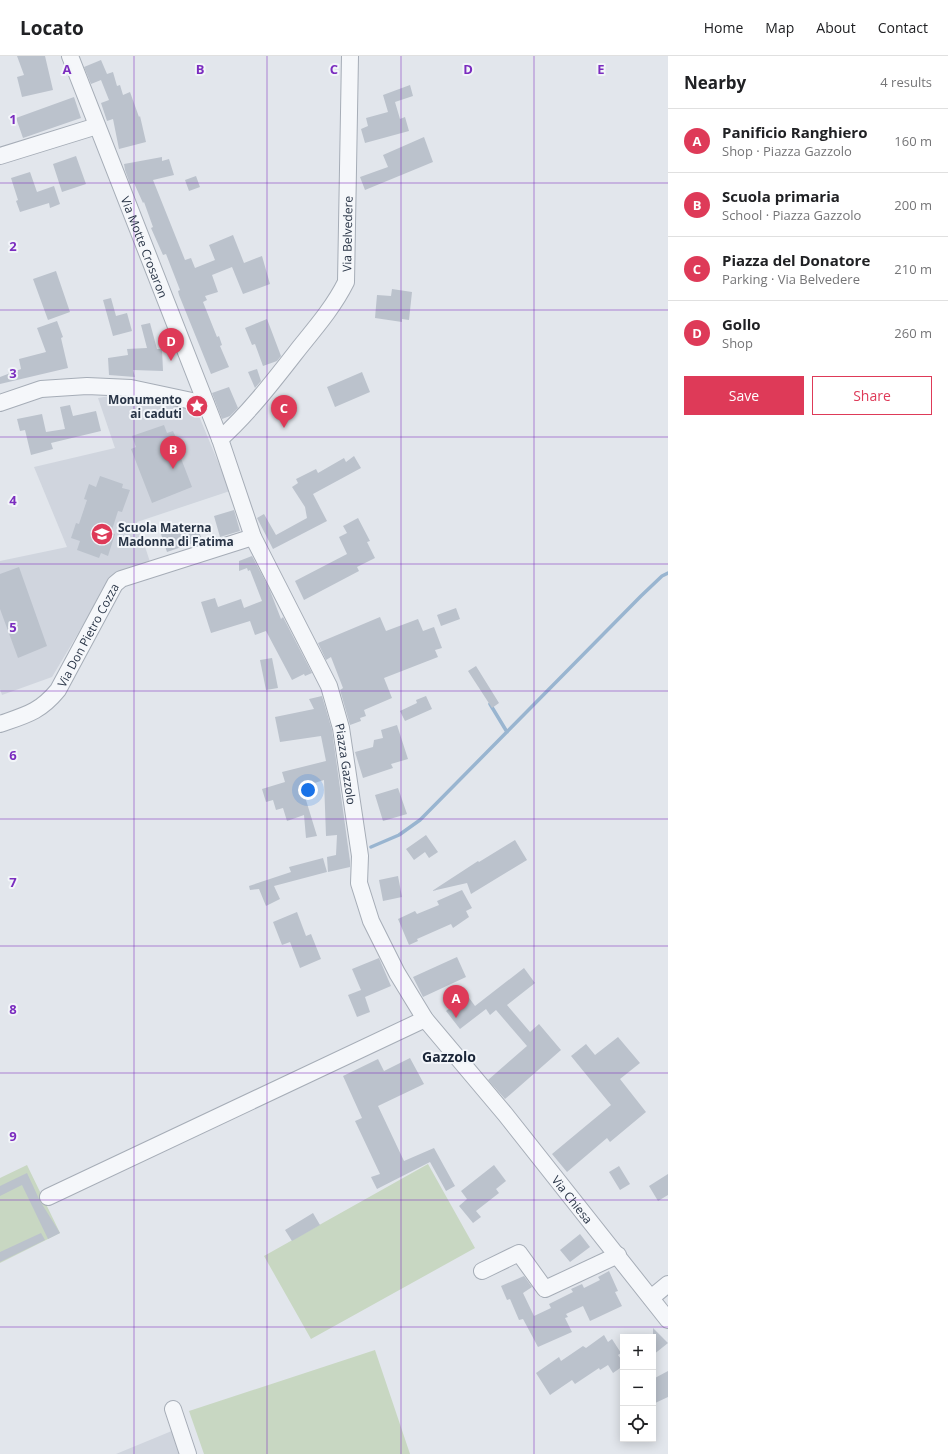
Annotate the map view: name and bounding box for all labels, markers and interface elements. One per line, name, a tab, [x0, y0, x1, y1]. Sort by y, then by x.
text: Locato	[20, 15, 84, 41]
text: Home	[704, 18, 743, 37]
text: Map	[765, 18, 794, 37]
text: About	[816, 18, 856, 37]
text: Contact	[878, 18, 928, 37]
text: A	[63, 60, 72, 78]
text: B	[196, 60, 205, 78]
text: C	[330, 60, 338, 78]
text: D	[463, 60, 473, 78]
text: E	[597, 60, 605, 78]
text: Nearby	[684, 71, 746, 94]
text: 4 results	[880, 73, 932, 91]
text: 1	[9, 110, 17, 128]
text: Panificio Ranghiero	[722, 122, 867, 142]
text: A	[693, 132, 701, 150]
text: 160 m	[894, 132, 932, 150]
text: Shop · Piazza Gazzolo	[722, 142, 852, 160]
text: Scuola primaria	[722, 186, 840, 206]
street label: Via Motte Crosaron	[117, 194, 172, 300]
street label: Via Belvedere	[338, 195, 356, 272]
text: B	[693, 196, 701, 214]
text: 200 m	[894, 196, 932, 214]
text: School · Piazza Gazzolo	[722, 206, 861, 224]
text: 2	[9, 237, 17, 255]
text: Piazza del Donatore	[722, 250, 870, 270]
text: C	[693, 260, 701, 278]
text: 210 m	[894, 260, 932, 278]
text: Parking · Via Belvedere	[722, 270, 860, 288]
text: Gollo	[722, 314, 761, 334]
text: D	[692, 324, 702, 342]
text: 260 m	[894, 324, 932, 342]
pin: D	[158, 328, 184, 361]
text: Shop	[722, 334, 753, 352]
text: 3	[9, 364, 17, 382]
button: Save	[684, 376, 804, 415]
button: Share	[812, 376, 932, 415]
place label: Monumento ai caduti	[108, 391, 182, 422]
place icon: Monumento ai caduti	[184, 393, 210, 419]
pin: C	[271, 395, 297, 428]
pin: B	[160, 436, 186, 469]
text: 4	[9, 491, 17, 509]
place label: Scuola Materna Madonna di Fatima	[118, 519, 234, 550]
school or university icon: Scuola Materna Madonna di Fatima	[89, 521, 115, 547]
street label: Via Don Pietro Cozza	[53, 580, 122, 690]
text: 5	[9, 618, 17, 636]
street label: Piazza Gazzolo	[332, 721, 361, 806]
text: 6	[9, 746, 17, 764]
your location	[298, 780, 318, 800]
text: 7	[9, 873, 17, 891]
pin: A	[443, 985, 469, 1018]
text: 8	[9, 1000, 17, 1018]
district label: Gazzolo	[422, 1047, 476, 1066]
text: 9	[9, 1127, 17, 1145]
street label: Via Chiesa	[548, 1172, 597, 1227]
map controls	[620, 1334, 656, 1442]
button: +	[620, 1334, 656, 1370]
button: −	[620, 1370, 656, 1406]
button: locate	[620, 1406, 656, 1442]

